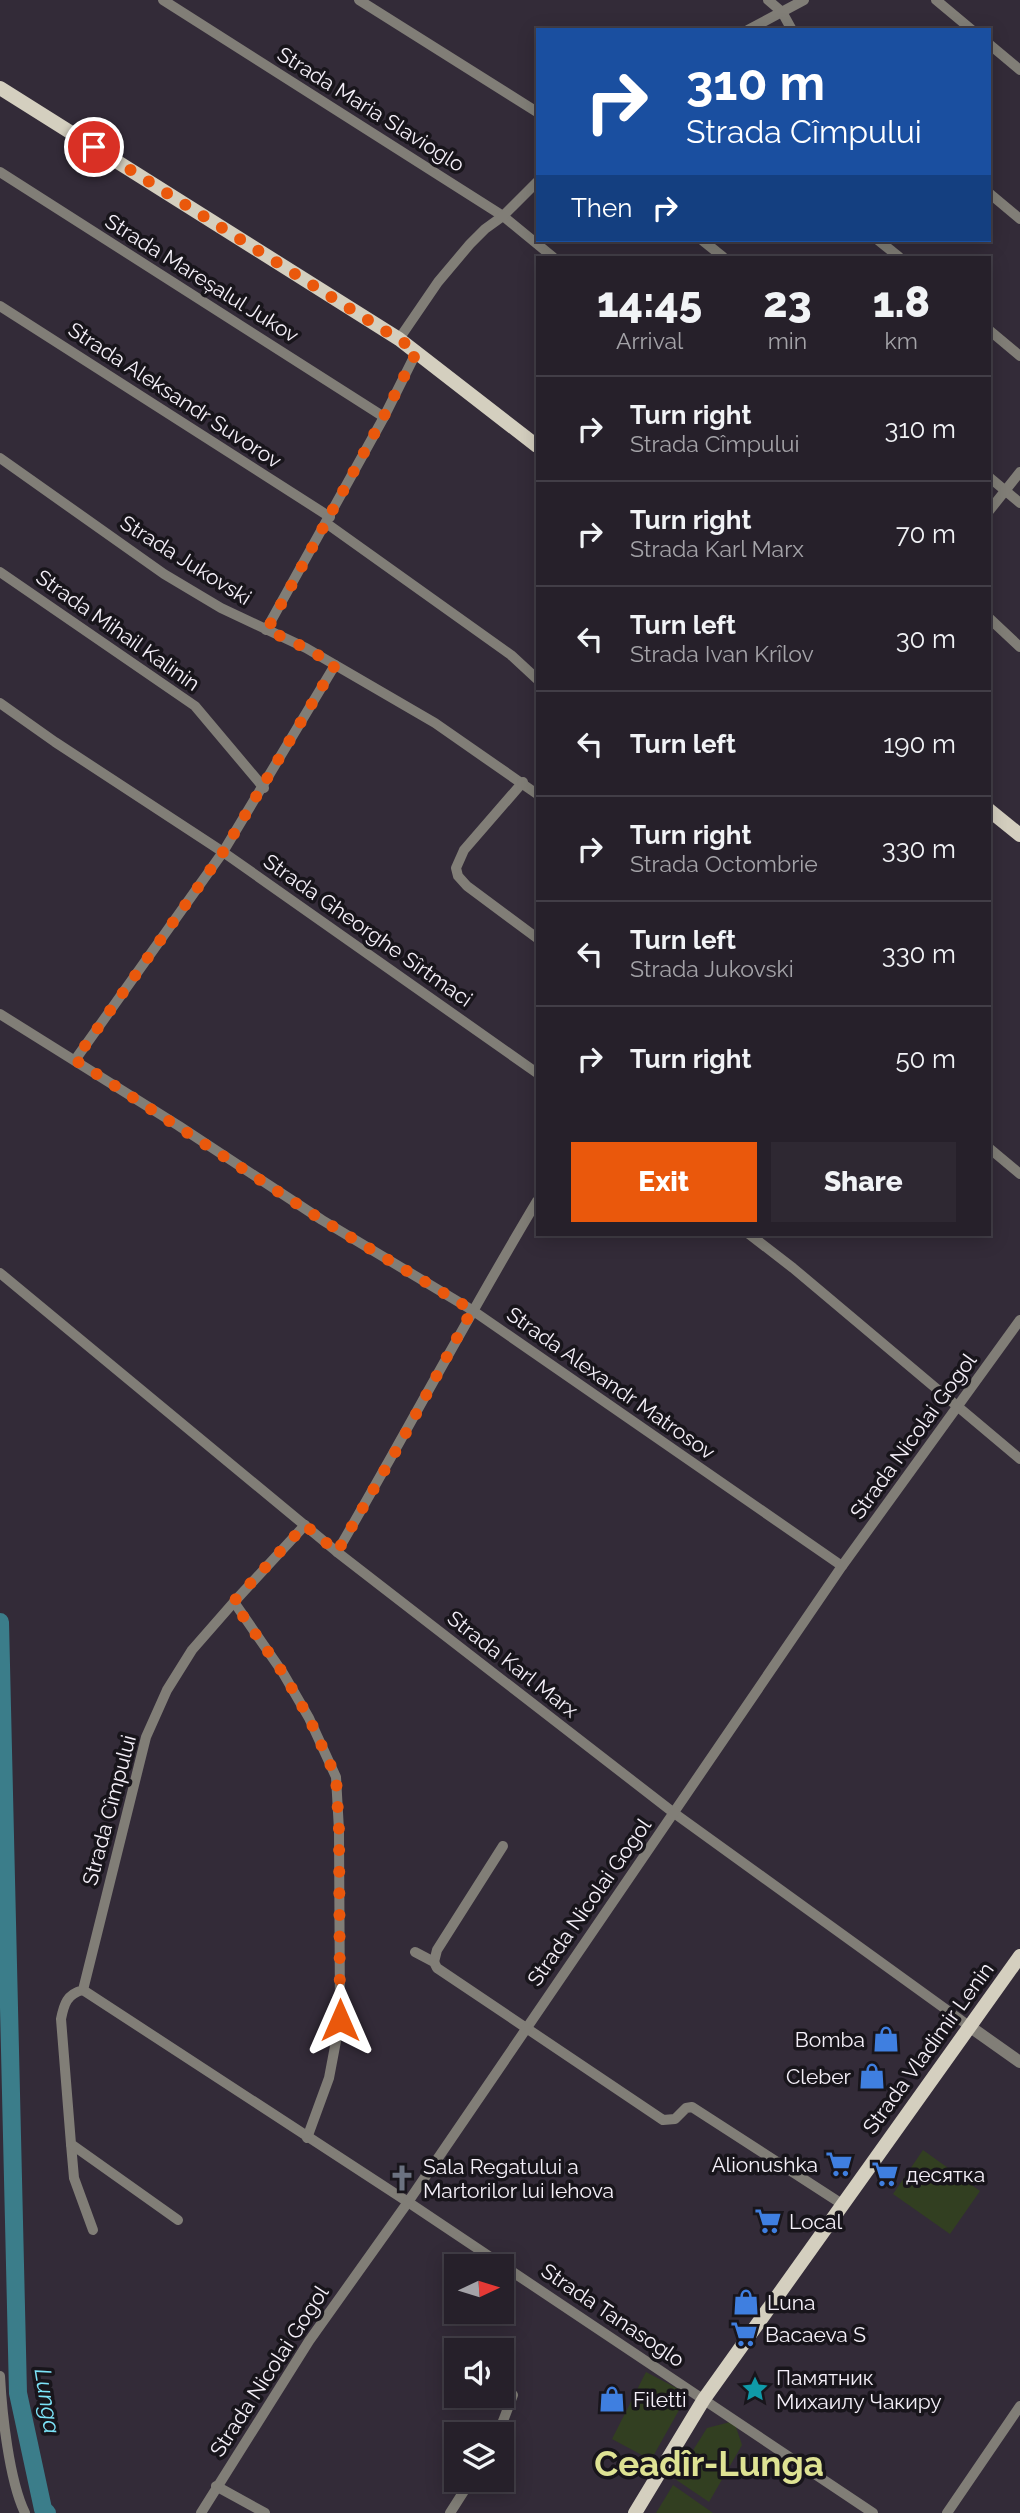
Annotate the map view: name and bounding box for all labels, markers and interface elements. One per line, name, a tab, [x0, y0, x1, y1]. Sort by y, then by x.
street label: Strada Maria Slavioglo	[273, 41, 469, 177]
text: 310 m	[686, 54, 825, 111]
icon: right	[571, 56, 662, 147]
text: Strada Cîmpului	[686, 113, 922, 150]
pin	[64, 117, 124, 177]
icon: arrive	[75, 128, 113, 166]
icon: right	[646, 189, 684, 227]
text: Then	[571, 193, 632, 223]
street label: Strada Mareșalul Jukov	[101, 208, 303, 348]
text: 14:45	[597, 278, 702, 327]
text: 23	[763, 278, 812, 327]
text: 1.8	[873, 278, 930, 327]
street label: Strada Aleksandr Suvorov	[64, 317, 286, 473]
text: Arrival	[616, 327, 683, 354]
text: min	[768, 327, 807, 354]
text: km	[885, 327, 918, 354]
text: Turn right	[630, 400, 751, 430]
icon: right	[571, 410, 609, 448]
text: 310 m	[885, 414, 956, 444]
text: Strada Cîmpului	[630, 430, 799, 457]
text: Turn right	[630, 505, 751, 535]
street label: Strada Jukovski	[116, 510, 256, 610]
icon: right	[571, 515, 609, 553]
text: 70 m	[896, 519, 956, 549]
text: Strada Karl Marx	[630, 535, 804, 562]
street label: Strada Mihail Kalinin	[31, 564, 205, 696]
text: Turn left	[630, 610, 736, 640]
icon: left	[571, 620, 609, 658]
text: 30 m	[896, 624, 956, 654]
text: Strada Ivan Krîlov	[630, 640, 814, 667]
icon: left	[571, 725, 609, 763]
text: Turn left	[630, 729, 736, 759]
text: 190 m	[883, 729, 956, 759]
text: Turn right	[630, 820, 751, 850]
icon: right	[571, 830, 609, 868]
text: 330 m	[882, 834, 956, 864]
street label: Strada Gheorghe Sîrtmaci	[259, 848, 477, 1012]
text: Strada Octombrie	[630, 850, 818, 877]
text: Turn left	[630, 925, 736, 955]
icon: left	[571, 935, 609, 973]
text: 330 m	[882, 939, 956, 969]
text: Strada Jukovski	[630, 955, 794, 982]
icon: right	[571, 1040, 609, 1078]
text: Turn right	[630, 1044, 751, 1074]
text: 50 m	[895, 1044, 956, 1074]
button: Exit	[571, 1142, 757, 1222]
button: Share	[771, 1142, 956, 1222]
street label: Strada Alexandr Matrosov	[502, 1301, 720, 1465]
street label: Strada Nicolai Gogol	[844, 1348, 982, 1524]
street label: Strada Karl Marx	[443, 1605, 584, 1723]
street label: Strada Cîmpului	[77, 1732, 141, 1888]
street label: Strada Nicolai Gogol	[522, 1813, 656, 1991]
street label: Strada Vladimir Lenin	[857, 1957, 999, 2139]
position arrow	[303, 1983, 377, 2057]
shop icon: Bomba	[871, 2024, 901, 2054]
place label: Bomba	[795, 2027, 865, 2052]
shop icon: Cleber	[857, 2061, 887, 2091]
place label: Cleber	[786, 2064, 852, 2089]
supermarket icon: Alionushka	[824, 2149, 854, 2179]
place label: Alionushka	[711, 2152, 818, 2177]
place label: Sala Regatului a Martorilor lui Iehova	[423, 2154, 614, 2203]
supermarket icon: десятка	[870, 2159, 900, 2189]
place label: десятка	[906, 2162, 985, 2187]
church icon: Sala Regatului a Martorilor lui Iehova	[387, 2163, 417, 2193]
supermarket icon: Local	[753, 2206, 783, 2236]
place label: Local	[789, 2209, 842, 2234]
north arrow	[444, 2254, 514, 2324]
map controls	[444, 2254, 514, 2492]
street label: Strada Tanasoglo	[537, 2258, 689, 2372]
street label: Strada Nicolai Gogol	[204, 2281, 334, 2461]
shop icon: Luna	[731, 2287, 761, 2317]
place label: Luna	[767, 2290, 815, 2315]
supermarket icon: Bacaeva S	[729, 2319, 759, 2349]
place label: Bacaeva S	[765, 2322, 866, 2347]
button: sound	[444, 2338, 514, 2408]
place label: Памятник Михаилу Чакиру	[776, 2365, 942, 2414]
water label: Lunga	[30, 2366, 67, 2436]
place icon: Памятник Михаилу Чакиру	[740, 2374, 770, 2404]
shop icon: Filetti	[597, 2384, 627, 2414]
place label: Filetti	[633, 2387, 687, 2412]
button: layers	[444, 2422, 514, 2492]
district label: Ceadîr-Lunga	[594, 2443, 824, 2484]

